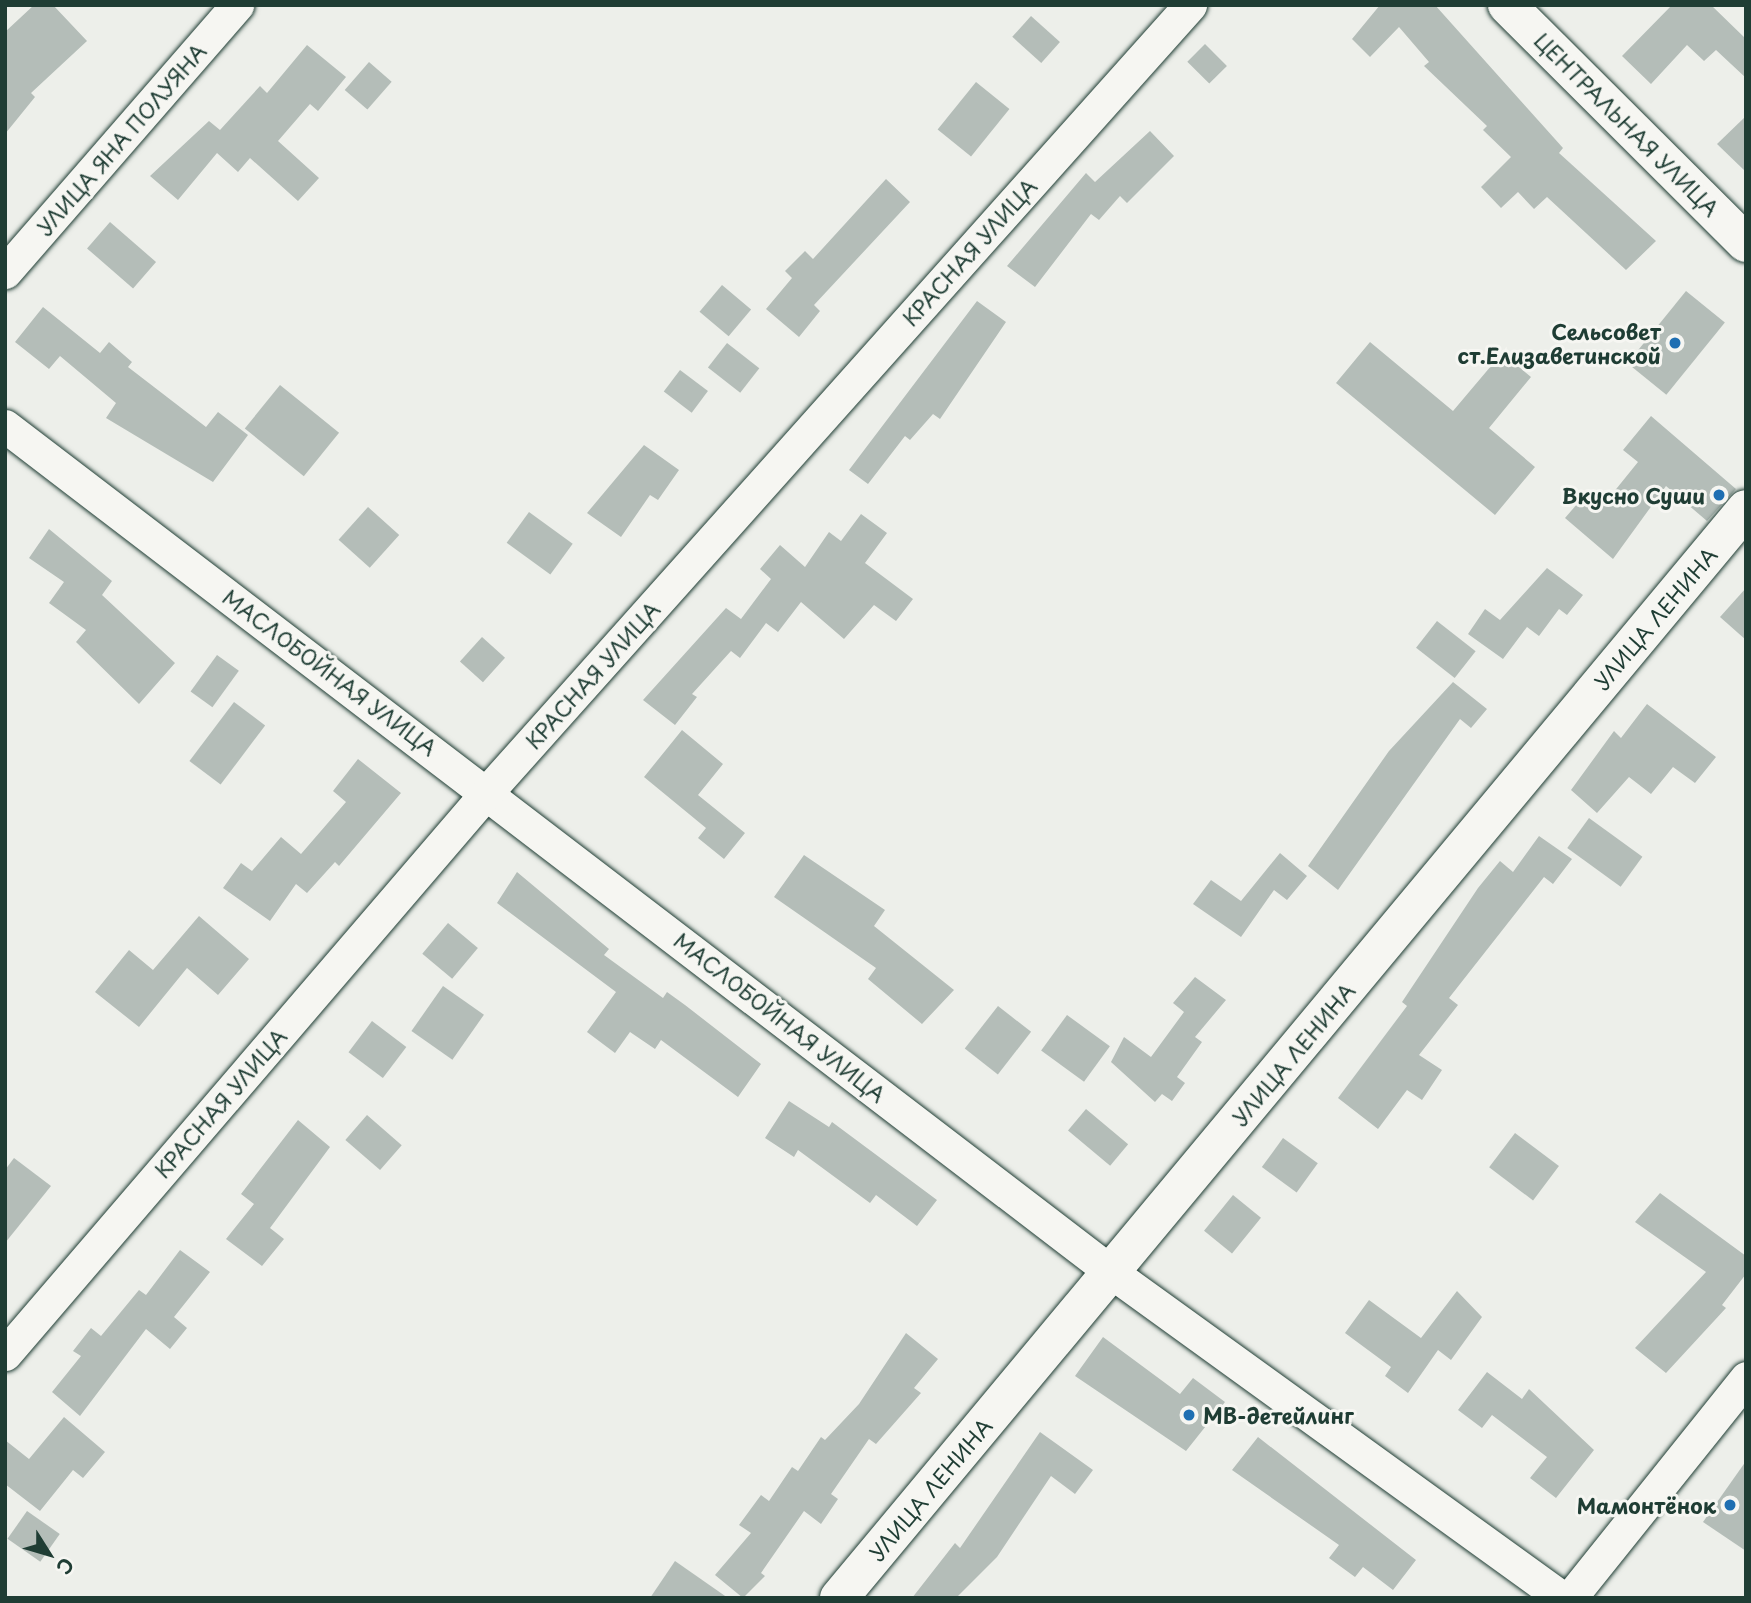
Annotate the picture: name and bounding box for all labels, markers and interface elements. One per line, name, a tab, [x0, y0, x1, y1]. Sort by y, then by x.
street label: ЦЕНТРАЛЬНАЯ УЛИЦА	[1530, 27, 1724, 221]
street label: УЛИЦА ЯНА ПОЛУЯНА	[30, 37, 212, 241]
street label: КРАСНАЯ УЛИЦА	[897, 174, 1041, 330]
place label: Сельсовет ст.Елизаветинской	[1458, 318, 1661, 368]
marker: Сельсовет ст.Елизаветинской	[1667, 335, 1683, 351]
place label: Вкусно Суши	[1560, 482, 1705, 508]
marker: Вкусно Суши	[1711, 487, 1727, 503]
street label: УЛИЦА ЛЕНИНА	[1588, 541, 1722, 695]
street label: МАСЛОБОЙНАЯ УЛИЦА	[218, 584, 442, 760]
street label: КРАСНАЯ УЛИЦА	[520, 597, 664, 753]
street label: МАСЛОБОЙНАЯ УЛИЦА	[670, 927, 890, 1107]
street label: УЛИЦА ЛЕНИНА	[1226, 977, 1360, 1131]
street label: КРАСНАЯ УЛИЦА	[149, 1024, 291, 1182]
place label: MB-детейлинг	[1203, 1402, 1354, 1428]
marker: MB-детейлинг	[1181, 1407, 1197, 1423]
street label: УЛИЦА ЛЕНИНА	[863, 1412, 997, 1566]
place label: Мамонтёнок	[1577, 1492, 1716, 1518]
marker: Мамонтёнок	[1722, 1497, 1738, 1513]
north arrow	[14, 1519, 84, 1589]
text: С	[50, 1552, 81, 1581]

